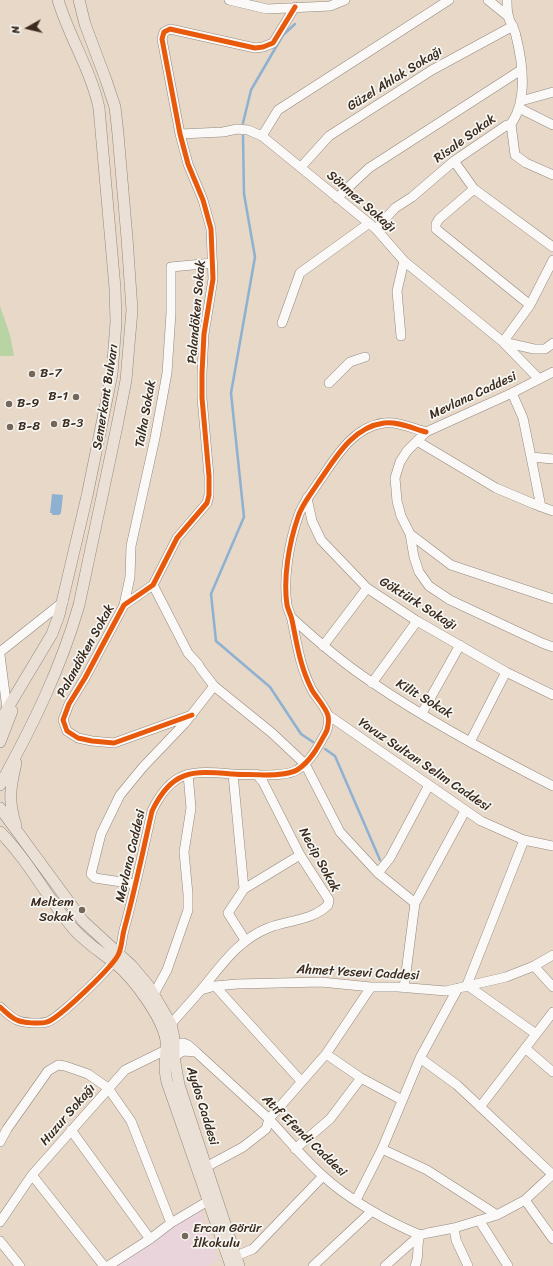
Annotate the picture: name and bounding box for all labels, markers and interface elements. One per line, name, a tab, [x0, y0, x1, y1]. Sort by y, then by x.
north arrow	[8, 8, 48, 48]
text: N	[6, 25, 26, 35]
street label: Güzel Ahlak Sokağı	[345, 43, 445, 115]
street label: Risale Sokak	[431, 111, 499, 167]
street label: Sönmez Sokağı	[323, 168, 399, 236]
street label: Palandöken Sokak	[185, 260, 209, 364]
street label: Semerkant Bulvarı	[90, 343, 122, 451]
place label: B-7	[40, 366, 62, 382]
marker: B-7	[27, 369, 37, 379]
street label: Mevlana Caddesi	[427, 369, 519, 423]
street label: Talha Sokak	[132, 379, 160, 449]
place label: B-1	[48, 389, 68, 405]
marker: B-1	[71, 392, 81, 402]
place label: B-9	[17, 396, 39, 412]
marker: B-9	[4, 399, 14, 409]
place label: B-3	[62, 416, 83, 432]
place label: B-8	[18, 419, 40, 435]
marker: B-3	[49, 419, 59, 429]
marker: B-8	[5, 422, 15, 432]
street label: Göktürk Sokağı	[376, 574, 460, 634]
street label: Palandöken Sokak	[54, 602, 118, 700]
street label: Kilit Sokak	[393, 676, 455, 722]
street label: Yavuz Sultan Selim Caddesi	[355, 715, 493, 815]
street label: Mevlana Caddesi	[113, 808, 149, 904]
street label: Necip Sokak	[295, 825, 343, 895]
place label: Meltem Sokak	[31, 895, 74, 926]
marker: Meltem Sokak	[77, 905, 87, 915]
street label: Ahmet Yesevi Caddesi	[296, 962, 420, 984]
street label: Aydos Caddesi	[183, 1065, 221, 1147]
street label: Huzur Sokağı	[37, 1081, 99, 1149]
street label: Atıf Efendi Caddesi	[259, 1092, 349, 1180]
place label: Ercan Görür İlkokulu	[193, 1221, 261, 1252]
marker: Ercan Görür İlkokulu	[180, 1231, 190, 1241]

